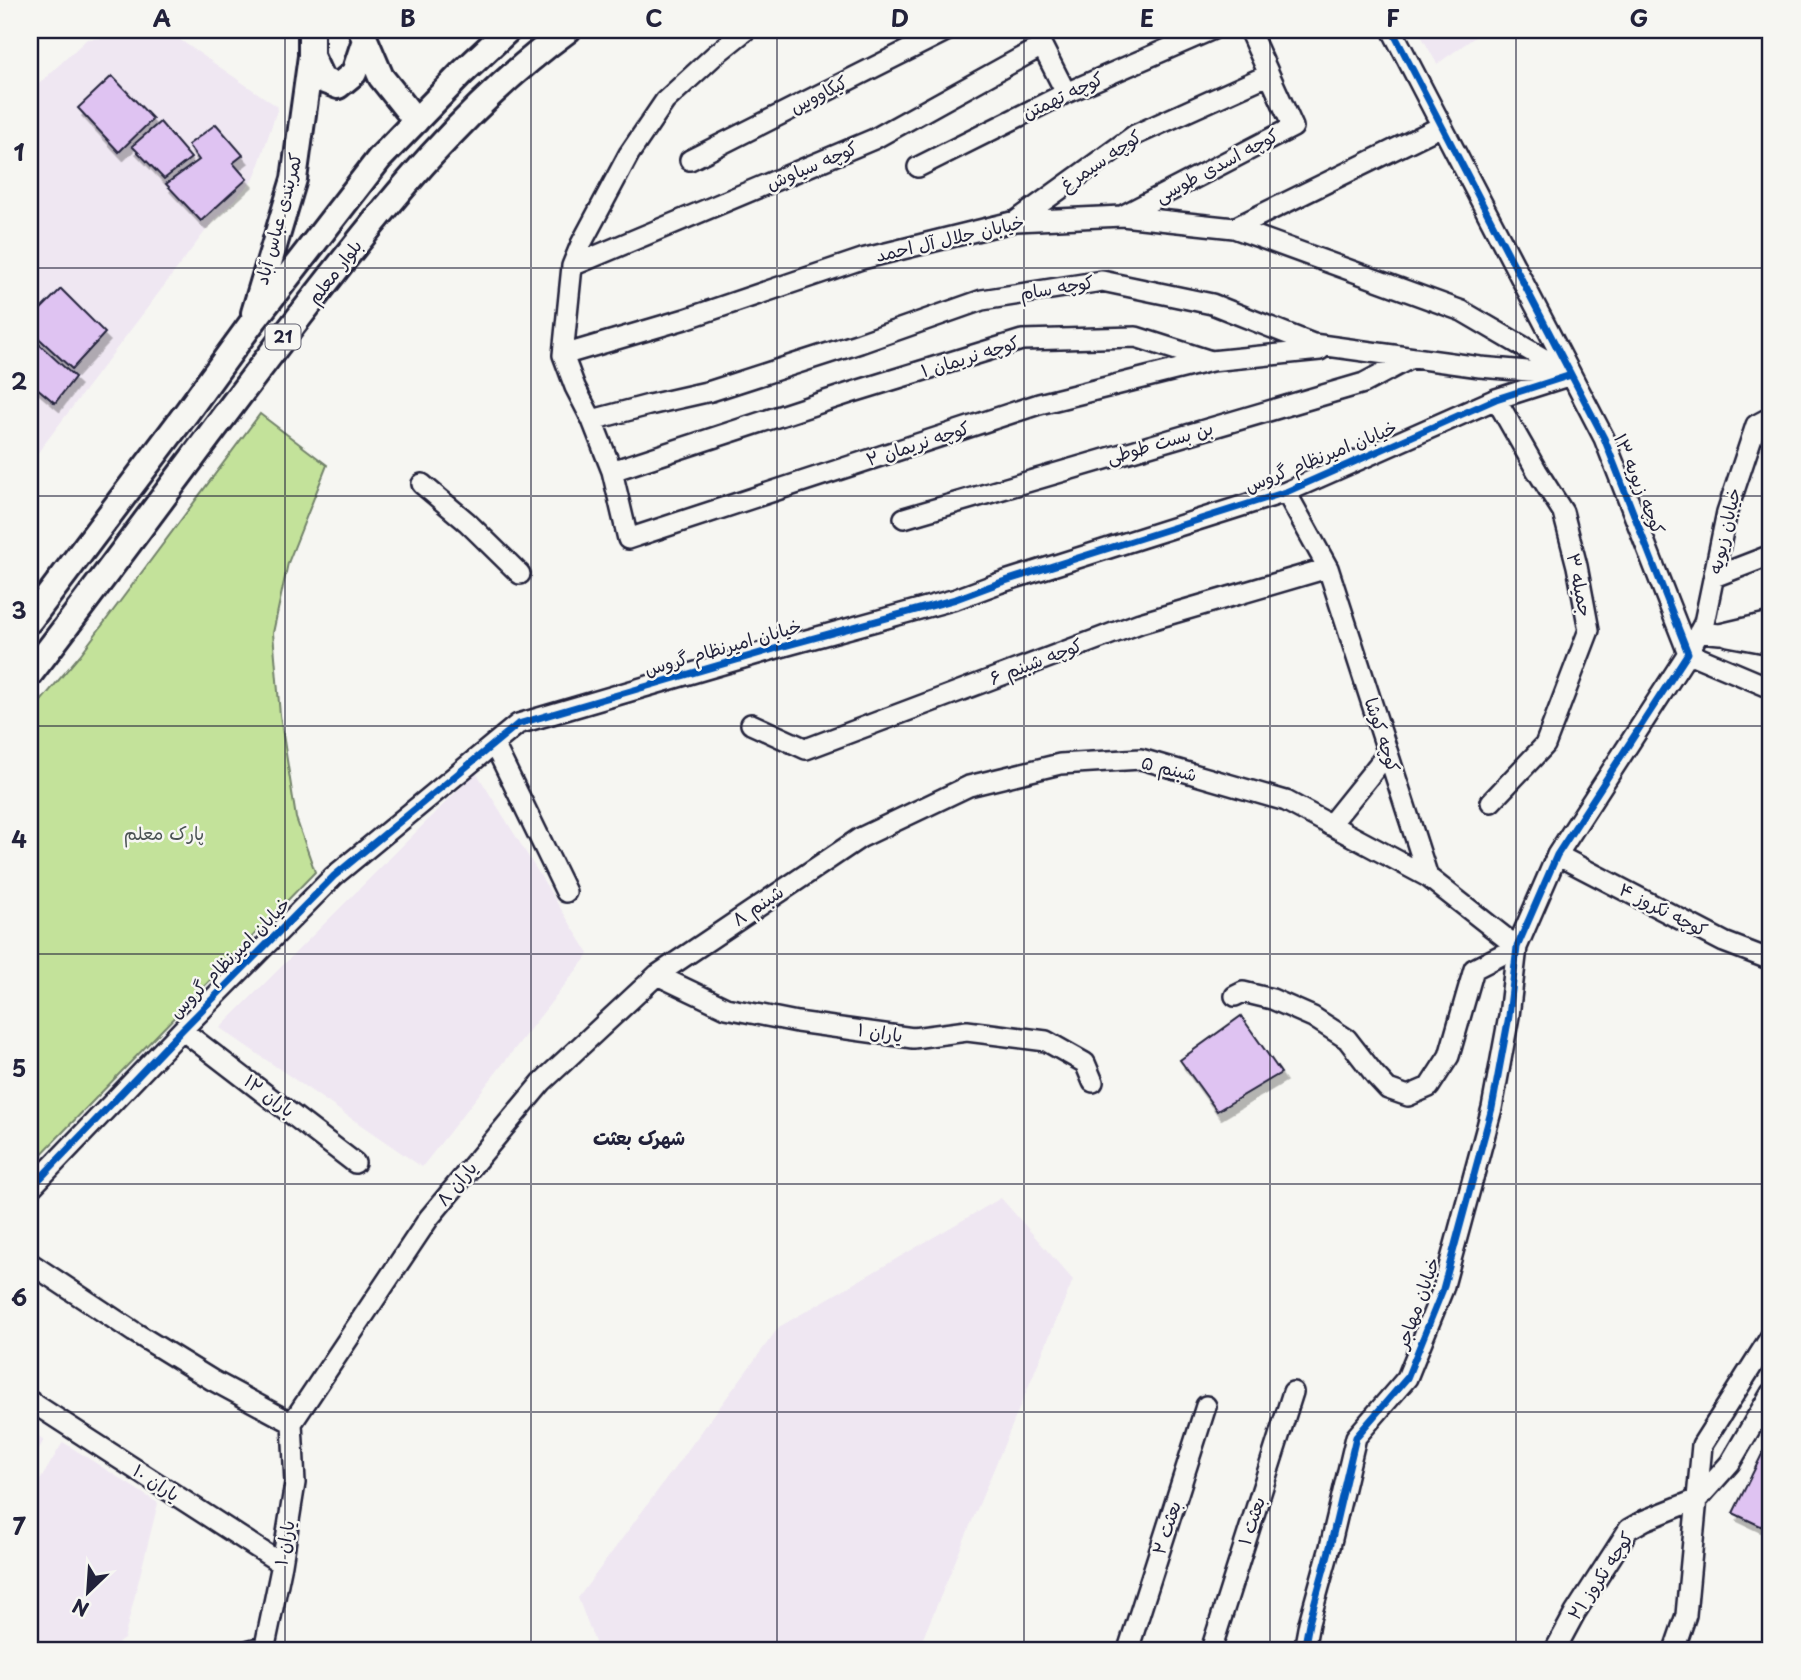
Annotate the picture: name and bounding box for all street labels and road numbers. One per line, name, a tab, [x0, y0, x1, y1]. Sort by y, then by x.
street label: کوچه تهمتن	[1017, 64, 1108, 125]
street label: کیکاووس	[785, 68, 852, 120]
street label: کوچه اسدی طوسی	[1150, 121, 1283, 209]
street label: کوچه سیمرغ	[1054, 122, 1147, 197]
street label: کوچه سیاوش	[762, 133, 861, 196]
street label: کمربندی عباس آباد	[247, 149, 308, 288]
street label: خیابان جلال آل احمد	[873, 207, 1027, 268]
street label: بلوار معلم	[300, 233, 369, 310]
street label: کوچه سام	[1018, 267, 1096, 308]
road number: 21	[266, 324, 300, 350]
street label: کوچه نریمان ۱	[917, 328, 1022, 383]
street label: کوچه نریمان ۲	[862, 413, 973, 472]
street label: بن بست طوطی	[1103, 413, 1216, 470]
street label: خیابان امیرنظام گروس	[1240, 413, 1401, 500]
street label: کوچه زیویه ۱۳	[1608, 429, 1673, 538]
street label: خیابان زیویه	[1701, 485, 1747, 576]
street label: جمیله ۳	[1561, 550, 1600, 619]
street label: خیابان امیرنظام گروس	[641, 611, 805, 684]
street label: کوچه شبنم ۶	[985, 630, 1087, 693]
street label: کوچه کوشا	[1359, 694, 1408, 776]
street label: شبنم ۵	[1138, 748, 1200, 789]
street label: کوچه نکروز ۴	[1615, 875, 1713, 943]
street label: شبنم ۸	[726, 878, 789, 934]
street label: خیابان امیرنظام گروس	[162, 890, 297, 1025]
street label: یاران ۱	[856, 1015, 905, 1048]
street label: باران ۱۲	[239, 1067, 301, 1123]
street label: یاران ۸	[429, 1155, 483, 1211]
street label: خیابان مهاجر	[1387, 1253, 1446, 1354]
street label: یاران ۱۰	[128, 1456, 186, 1507]
street label: بعثت ۱	[1230, 1493, 1271, 1548]
street label: بعثت ۲	[1144, 1497, 1187, 1558]
street label: یاران ۱	[266, 1518, 301, 1567]
street label: کوچه نکروز ۲۱	[1560, 1525, 1639, 1625]

